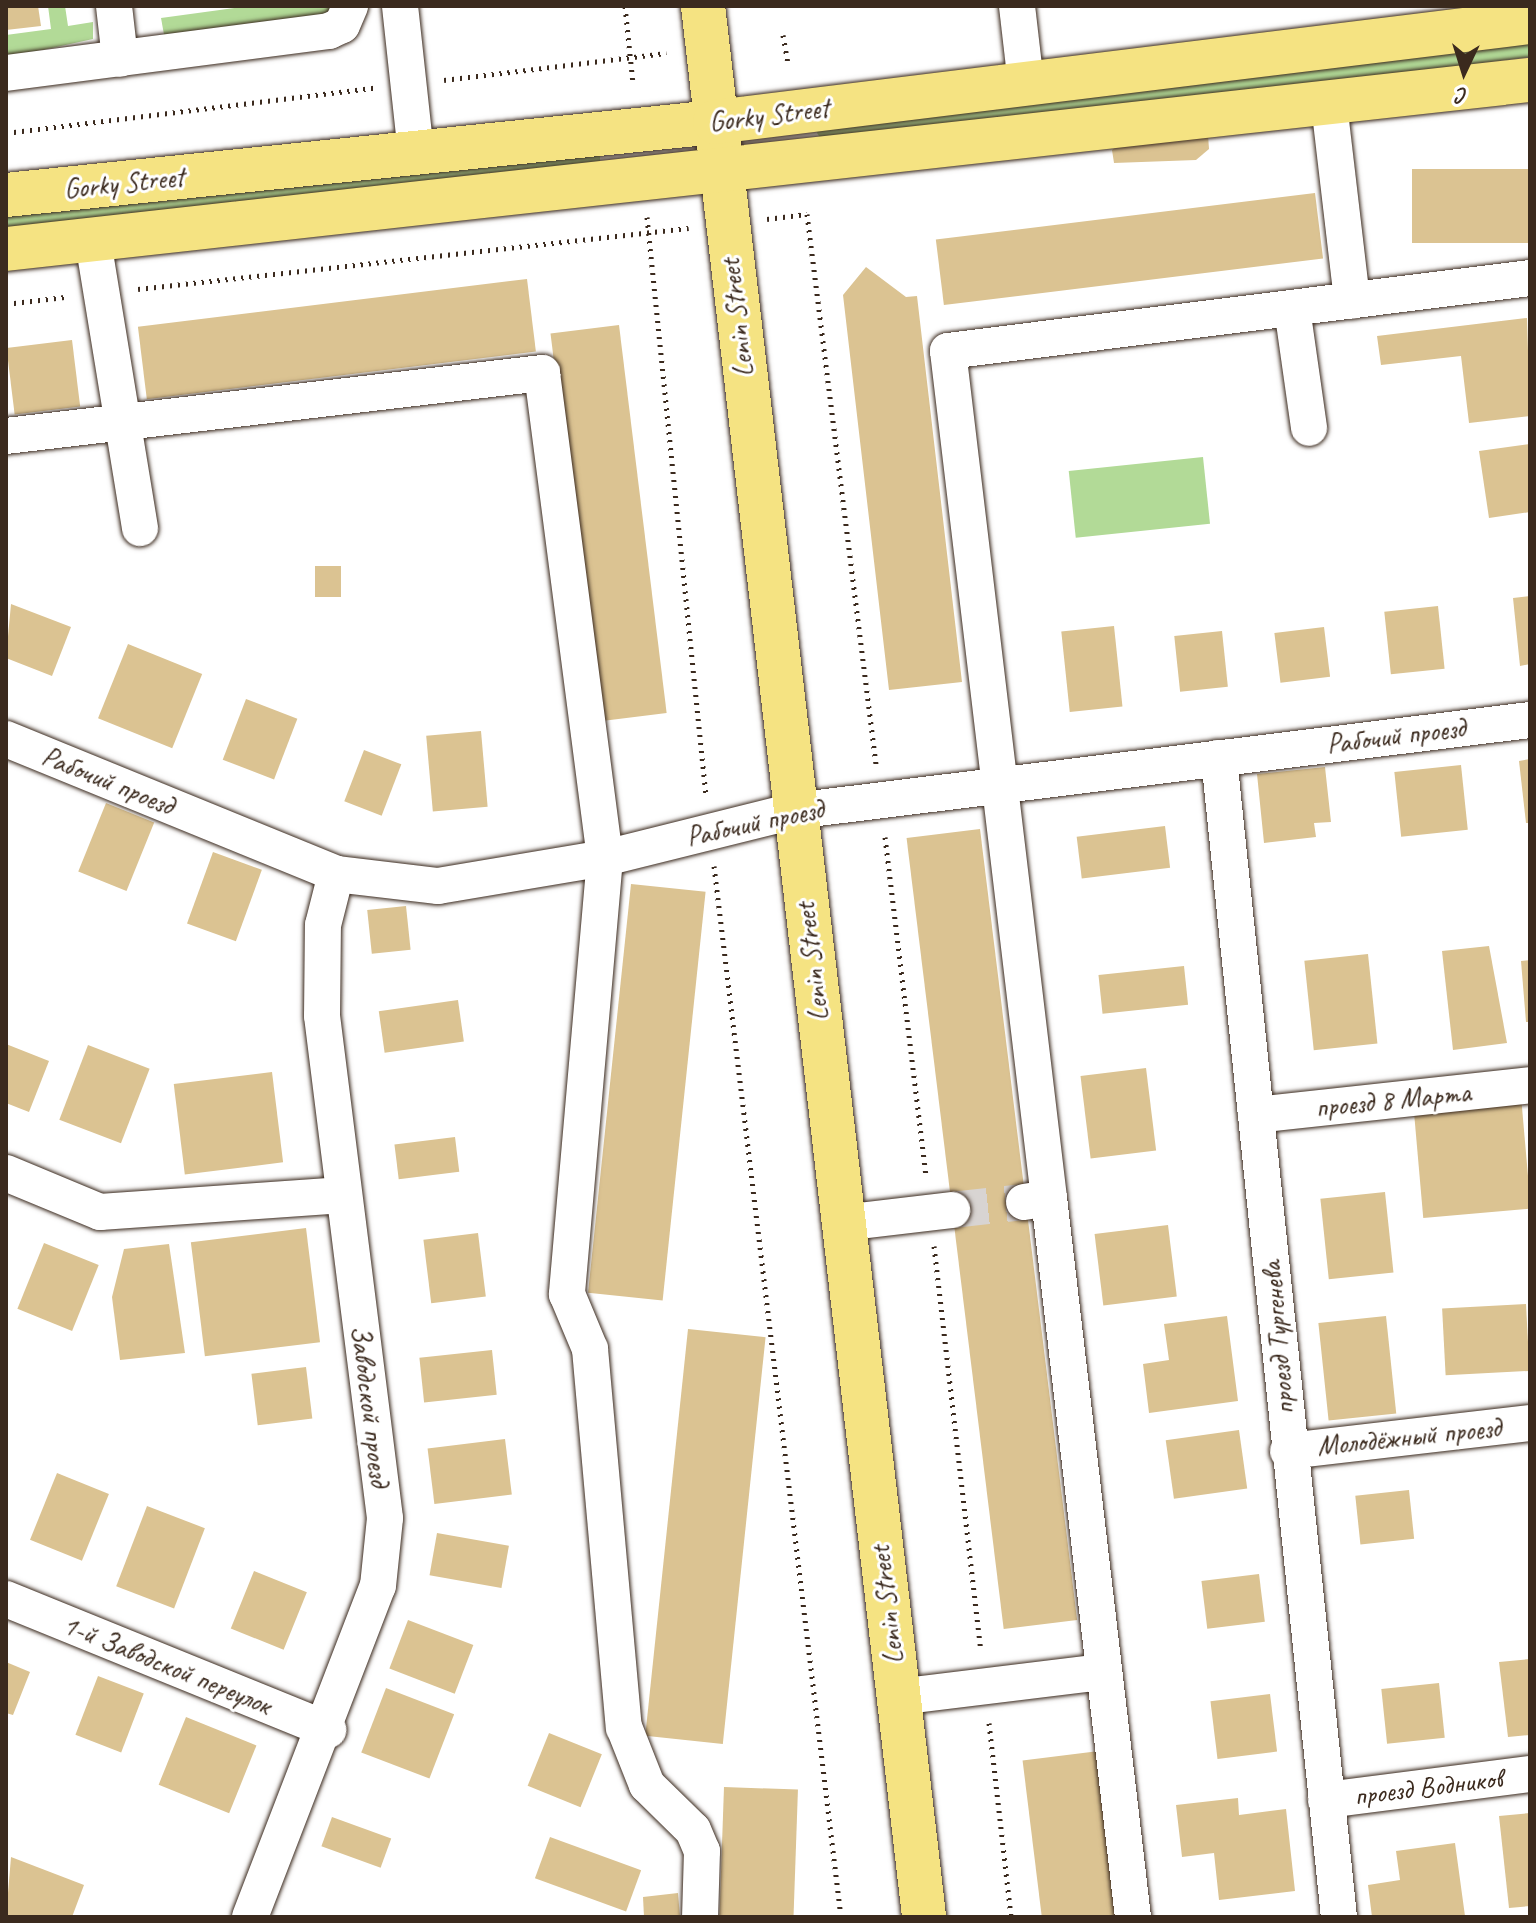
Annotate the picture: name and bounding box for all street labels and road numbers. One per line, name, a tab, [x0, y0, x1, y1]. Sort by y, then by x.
street label: Gorky Street	[707, 91, 831, 139]
street label: Gorky Street	[62, 160, 186, 206]
street label: Lenin Street	[713, 257, 761, 379]
street label: Рабочий проезд	[1325, 711, 1467, 761]
street label: Рабочий проезд	[37, 739, 179, 823]
street label: Рабочий проезд	[683, 792, 827, 854]
street label: Lenin Street	[788, 901, 836, 1023]
street label: проезд 8 Марта	[1314, 1075, 1472, 1125]
street label: проезд Тургенева	[1255, 1260, 1301, 1416]
street label: Заводской проезд	[343, 1324, 397, 1488]
street label: Молодёжный проезд	[1315, 1411, 1503, 1463]
street label: Lenin Street	[863, 1544, 911, 1666]
street label: 1-й Заводской переулок	[58, 1608, 276, 1722]
street label: проезд Водников	[1351, 1761, 1505, 1813]

